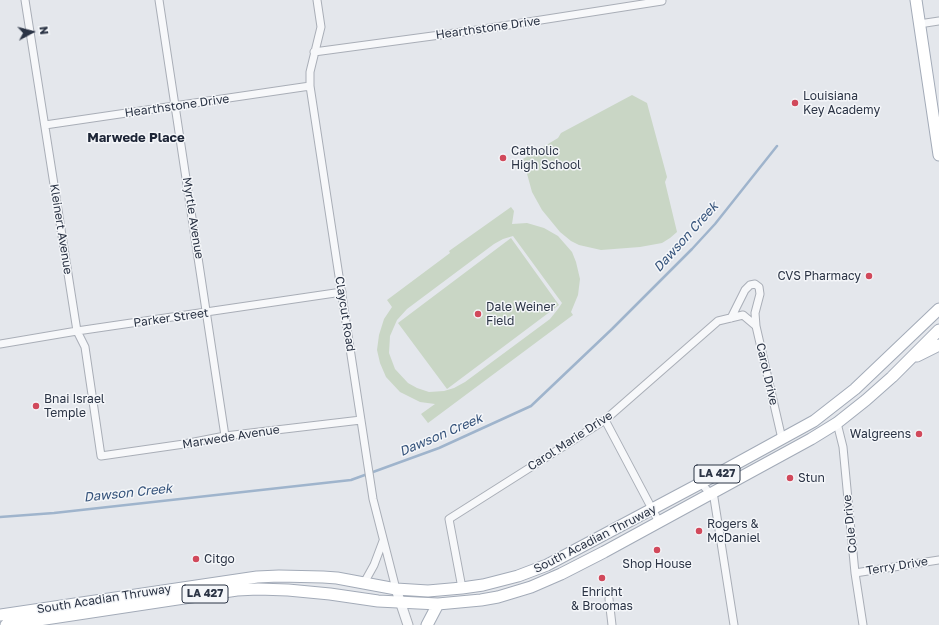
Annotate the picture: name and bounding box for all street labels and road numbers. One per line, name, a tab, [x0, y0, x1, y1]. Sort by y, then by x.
street label: Hearthstone Drive	[435, 14, 541, 42]
street label: Hearthstone Drive	[124, 92, 230, 120]
street label: Myrtle Avenue	[179, 176, 207, 260]
street label: Kleinert Avenue	[47, 183, 75, 275]
street label: Claycut Road	[332, 275, 358, 353]
street label: Parker Street	[132, 306, 210, 330]
street label: Carol Drive	[753, 342, 781, 406]
street label: Carol Marie Drive	[525, 408, 615, 474]
street label: Marwede Avenue	[181, 422, 281, 452]
road number: LA 427	[694, 465, 740, 483]
street label: Cole Drive	[840, 494, 860, 554]
street label: South Acadian Thruway	[531, 502, 659, 576]
street label: Terry Drive	[865, 554, 929, 578]
street label: South Acadian Thruway	[36, 581, 172, 617]
road number: LA 427	[182, 585, 228, 603]

